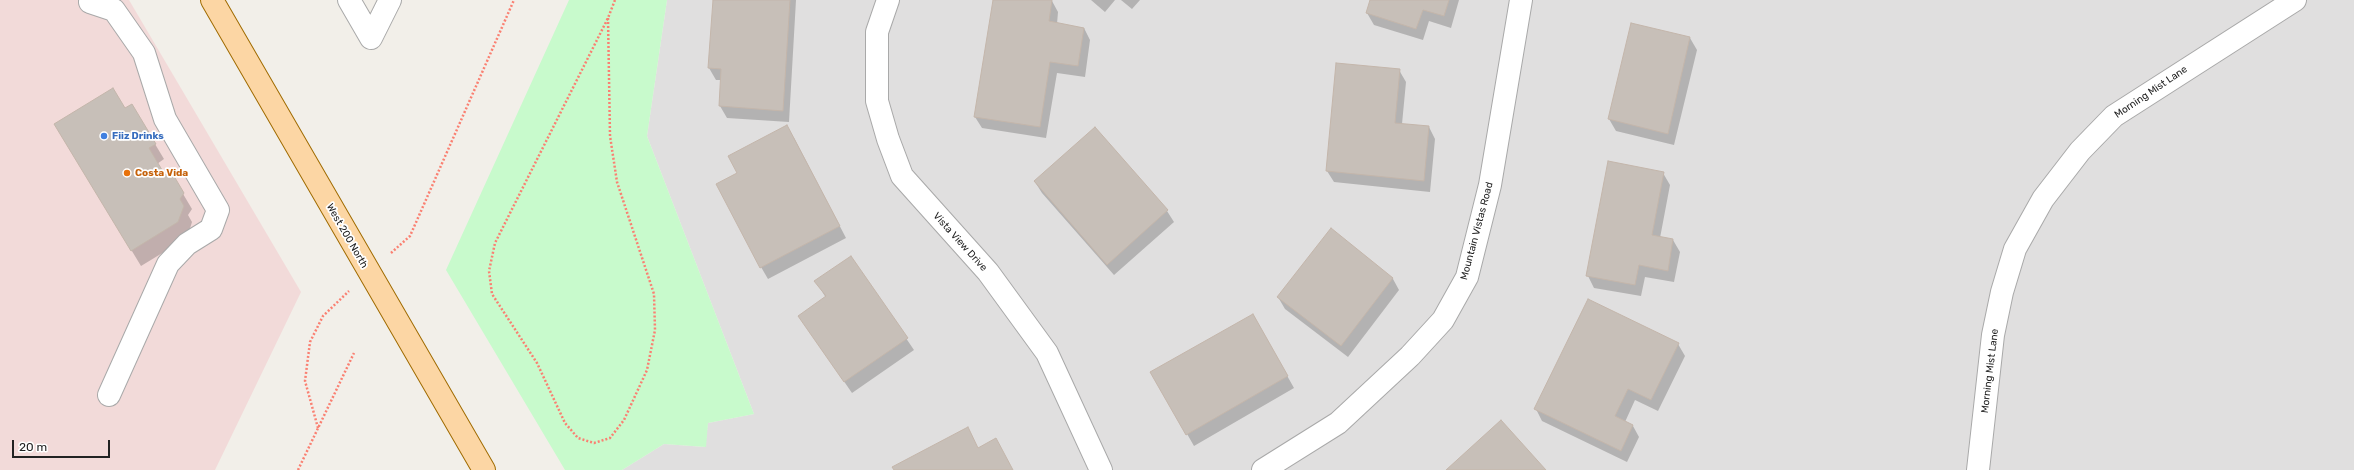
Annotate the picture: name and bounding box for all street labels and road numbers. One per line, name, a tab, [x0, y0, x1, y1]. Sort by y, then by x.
street label: Morning Mist Lane	[2112, 63, 2190, 121]
street label: Mountain Vistas Road	[1458, 181, 1496, 281]
street label: West 200 North	[324, 202, 370, 270]
street label: Vista View Drive	[931, 210, 989, 274]
street label: Morning Mist Lane	[1979, 328, 2001, 414]

